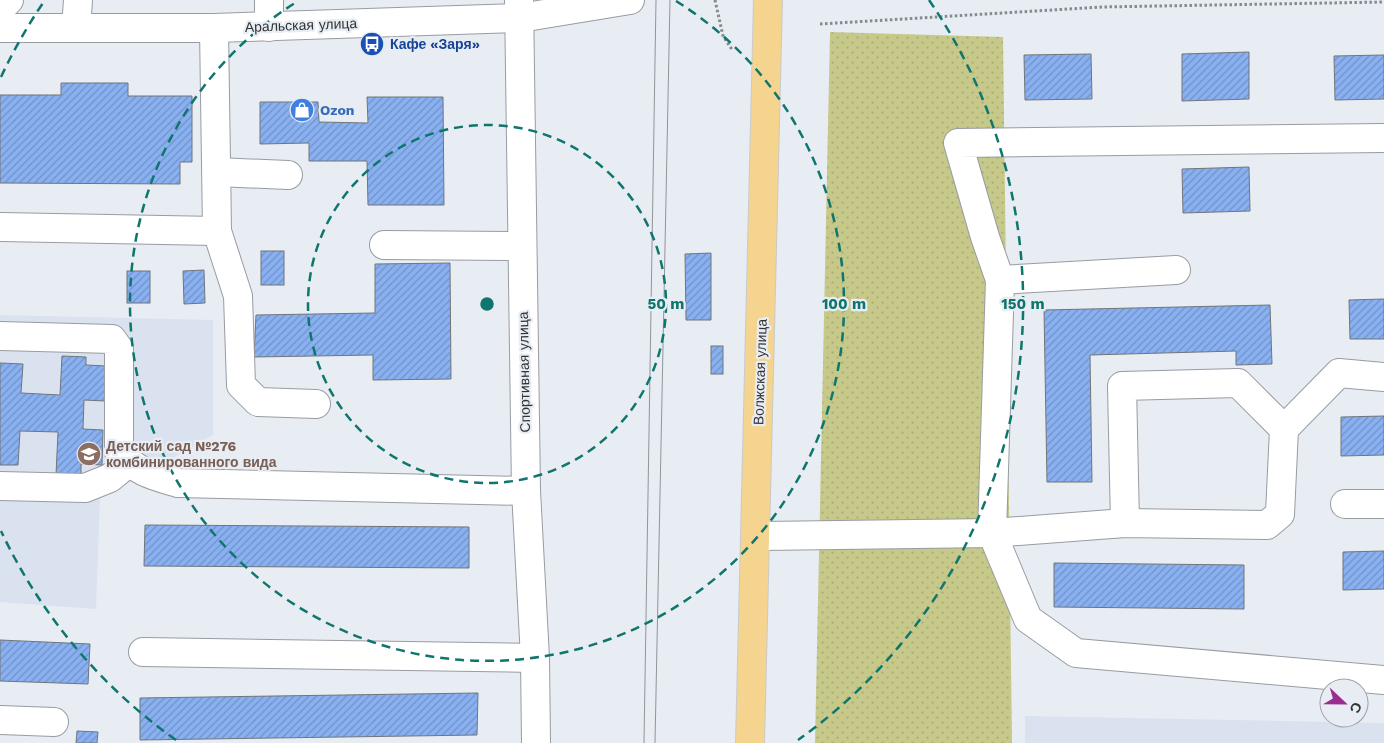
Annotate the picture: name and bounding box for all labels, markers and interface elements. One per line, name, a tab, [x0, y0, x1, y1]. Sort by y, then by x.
street label: Аральская улица	[245, 15, 358, 35]
bus stop icon: Кафе «Заря»	[359, 31, 385, 57]
place label: Кафе «Заря»	[390, 36, 480, 52]
shop icon: Ozon	[289, 97, 315, 123]
place label: Ozon	[320, 102, 355, 118]
centre of rings	[478, 295, 496, 313]
text: 50 m	[648, 295, 684, 313]
text: 100 m	[822, 295, 866, 313]
text: 150 m	[1001, 295, 1045, 313]
street label: Спортивная улица	[515, 311, 533, 433]
street label: Волжская улица	[750, 318, 770, 425]
place label: Детский сад №276 комбинированного вида	[106, 438, 277, 470]
school or university icon: Детский сад №276 комбинированного вида	[76, 441, 102, 467]
north arrow	[1319, 678, 1369, 728]
text: С	[1347, 700, 1365, 716]

